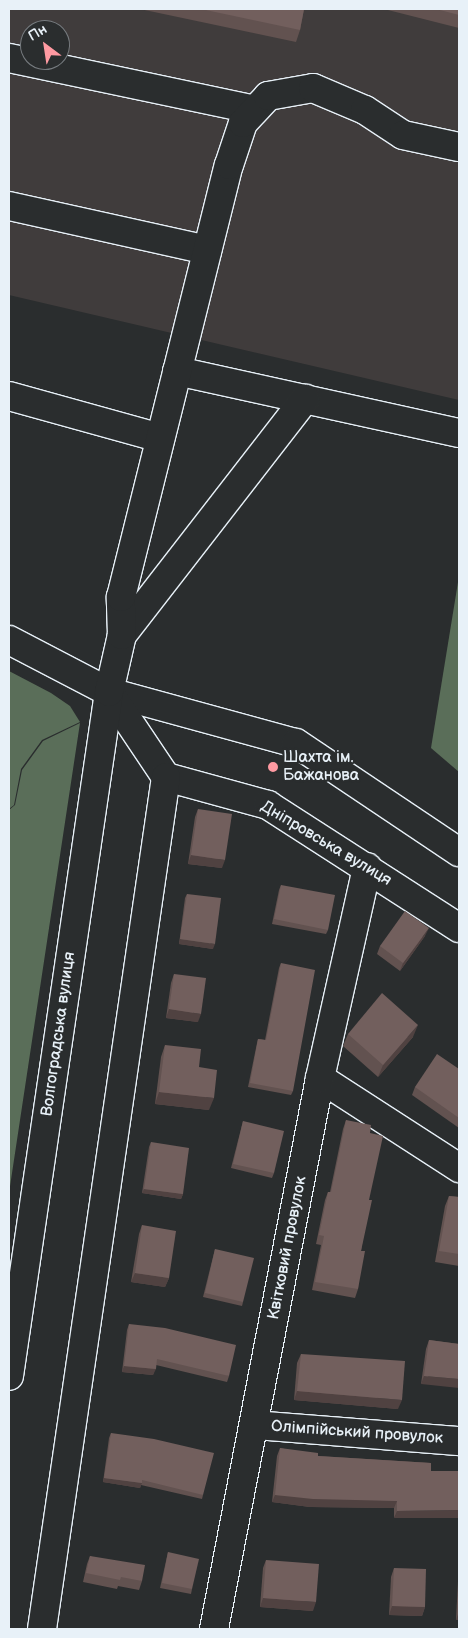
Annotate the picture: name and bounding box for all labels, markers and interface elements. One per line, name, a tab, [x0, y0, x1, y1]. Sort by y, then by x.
north arrow	[20, 20, 70, 70]
text: Пн	[25, 20, 50, 45]
place label: Шахта ім. Бажанова	[283, 748, 359, 786]
marker: Шахта ім. Бажанова	[267, 761, 279, 773]
street label: Дніпровська вулиця	[257, 797, 395, 891]
street label: Волгоградська вулиця	[38, 950, 80, 1118]
street label: Квітковий провулок	[265, 1175, 311, 1321]
street label: Олімпійський провулок	[270, 1417, 444, 1449]

